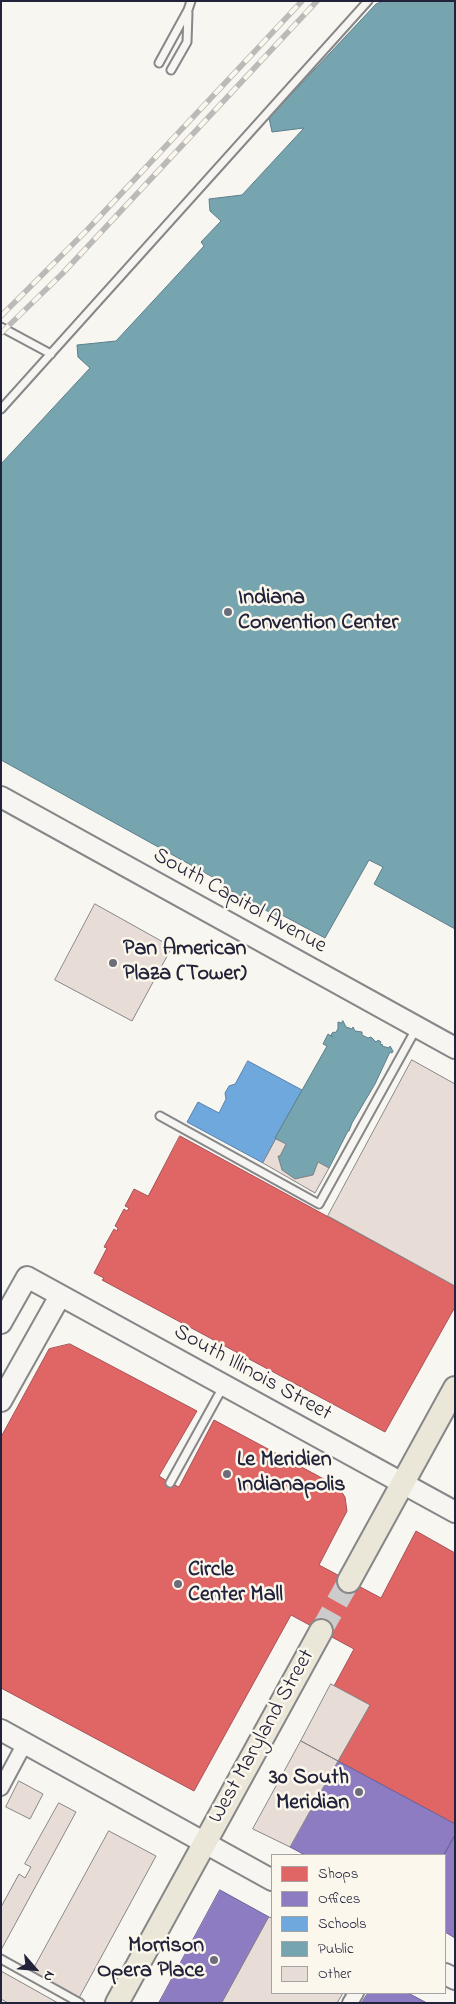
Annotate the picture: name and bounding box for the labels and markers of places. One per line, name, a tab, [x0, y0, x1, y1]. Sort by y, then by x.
place label: Indiana Convention Center	[238, 586, 398, 638]
marker: Indiana Convention Center	[222, 606, 234, 618]
place label: Pan American Plaza (Tower)	[123, 937, 247, 988]
marker: Pan American Plaza (Tower)	[107, 957, 119, 969]
place label: Le Meridien Indianapolis	[237, 1448, 346, 1500]
marker: Le Meridien Indianapolis	[221, 1468, 233, 1480]
place label: Circle Center Mall	[188, 1558, 283, 1610]
marker: Circle Center Mall	[172, 1578, 184, 1590]
place label: 30 South Meridian	[269, 1766, 349, 1818]
marker: 30 South Meridian	[353, 1786, 365, 1798]
place label: Morrison Opera Place	[97, 1934, 204, 1985]
marker: Morrison Opera Place	[208, 1954, 220, 1966]

